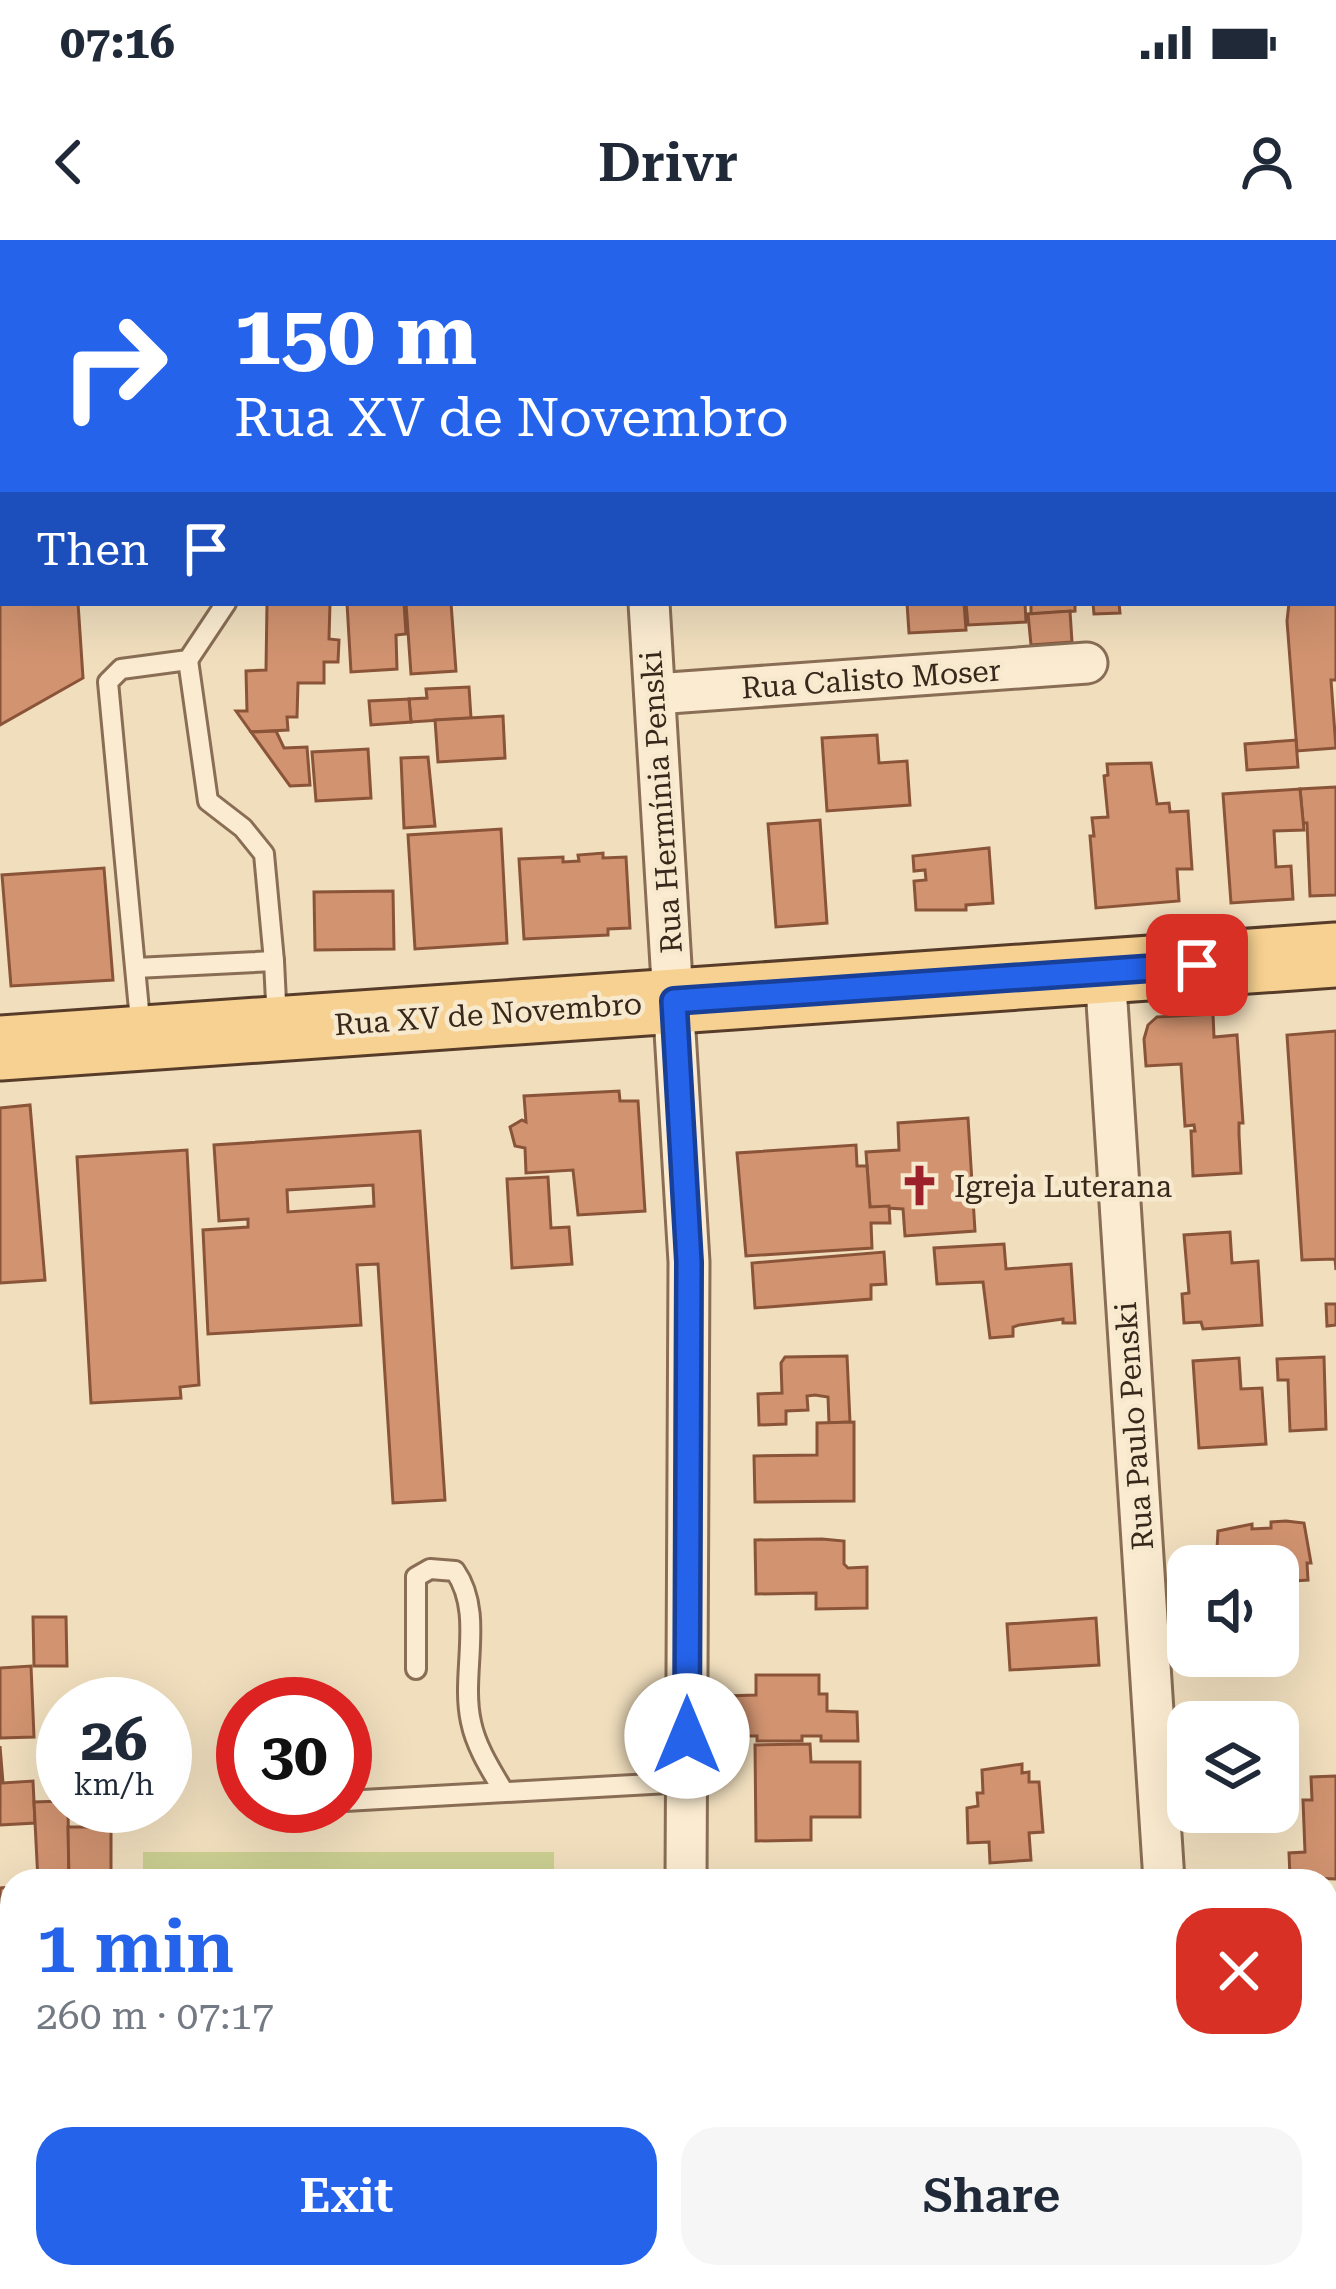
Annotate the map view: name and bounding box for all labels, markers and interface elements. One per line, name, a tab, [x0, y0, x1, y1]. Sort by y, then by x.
text: 07:16	[60, 16, 175, 69]
icon: back	[36, 129, 102, 195]
icon: person	[1234, 129, 1300, 195]
text: Drivr	[598, 131, 738, 194]
text: 150 m	[234, 286, 477, 384]
icon: right	[36, 288, 192, 444]
text: Rua XV de Novembro	[234, 386, 789, 449]
icon: arrive	[173, 516, 239, 582]
text: Then	[36, 523, 149, 576]
street label: Rua Hermínia Penski	[633, 649, 689, 955]
street label: Rua Calisto Moser	[740, 652, 1002, 706]
pin	[1146, 914, 1248, 1016]
icon: arrive	[1164, 932, 1230, 998]
street label: Rua XV de Novembro	[333, 986, 643, 1042]
church icon: Igreja Luterana	[897, 1163, 943, 1209]
place label: Igreja Luterana	[954, 1169, 1172, 1204]
street label: Rua Paulo Penski	[1108, 1301, 1160, 1551]
map controls	[1167, 1545, 1299, 1833]
button: sound	[1167, 1545, 1299, 1677]
position arrow	[624, 1673, 750, 1799]
speed limit sign: 30	[216, 1677, 372, 1833]
button: layers	[1167, 1701, 1299, 1833]
text: 26	[80, 1704, 148, 1775]
text: km/h	[74, 1767, 154, 1802]
text: 1 min	[36, 1905, 234, 1990]
button: close	[1176, 1908, 1302, 2034]
text: 260 m · 07:17	[36, 1993, 274, 2039]
button: Exit	[36, 2127, 657, 2265]
button: Share	[681, 2127, 1302, 2265]

